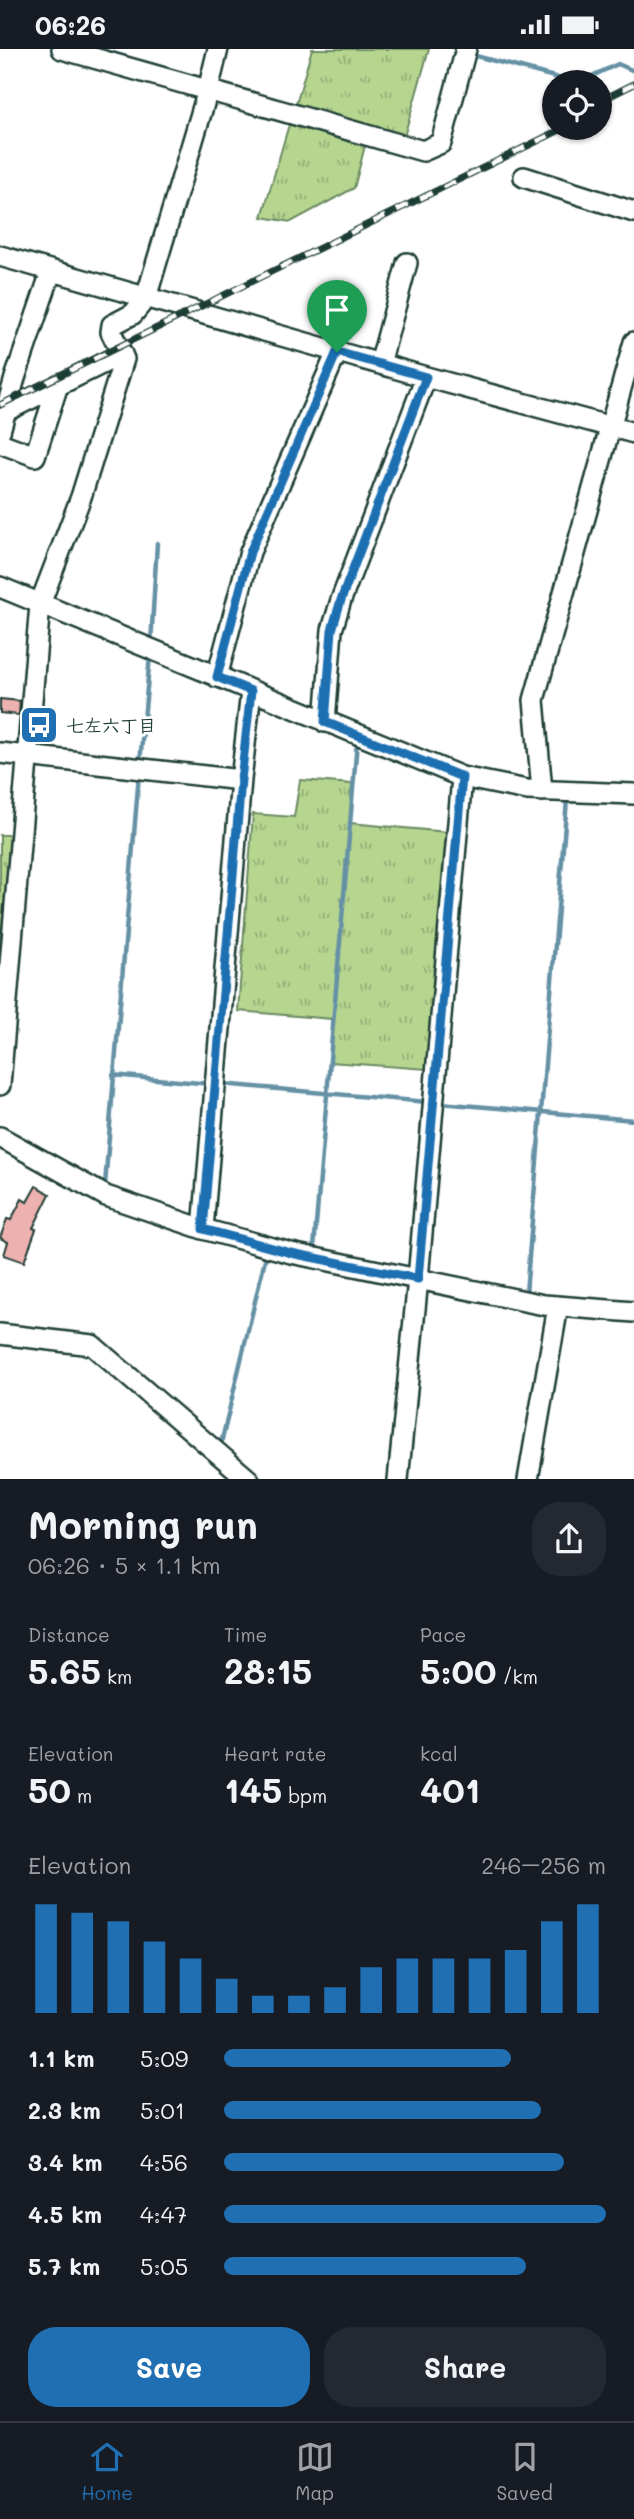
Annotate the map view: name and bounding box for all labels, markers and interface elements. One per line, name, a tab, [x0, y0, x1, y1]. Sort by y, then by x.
text: 06:26	[35, 8, 106, 42]
map controls	[542, 70, 612, 140]
button: locate	[542, 70, 612, 140]
pin	[307, 280, 367, 352]
icon: arrive	[318, 291, 356, 329]
bus stop icon: 七左六丁目	[18, 704, 60, 746]
place label: 七左六丁目	[66, 713, 156, 737]
text: Morning run	[28, 1499, 258, 1549]
button: share	[532, 1502, 606, 1576]
text: 06:26 · 5 × 1.1 km	[28, 1550, 221, 1580]
text: Distance	[28, 1622, 110, 1647]
text: Time	[224, 1622, 267, 1647]
text: Pace	[420, 1622, 466, 1647]
text: 5.65	[28, 1647, 101, 1693]
text: 28:15	[224, 1647, 312, 1693]
text: 5:00	[420, 1647, 497, 1693]
text: km	[101, 1664, 132, 1689]
text: /km	[497, 1664, 538, 1689]
text: Elevation	[28, 1741, 113, 1766]
text: Heart rate	[224, 1741, 327, 1766]
text: kcal	[420, 1741, 458, 1766]
text: 50	[28, 1766, 71, 1812]
text: 145	[224, 1766, 282, 1812]
text: 401	[420, 1766, 480, 1812]
text: m	[71, 1783, 92, 1808]
text: bpm	[282, 1783, 327, 1808]
text: Elevation	[28, 1850, 131, 1880]
text: 246–256 m	[481, 1850, 606, 1880]
text: 1.1 km	[28, 2043, 94, 2073]
text: 5:09	[140, 2043, 188, 2073]
text: 2.3 km	[28, 2095, 101, 2125]
text: 5:01	[140, 2095, 185, 2125]
text: 3.4 km	[28, 2147, 102, 2177]
text: 4:56	[140, 2147, 188, 2177]
text: 4.5 km	[28, 2199, 102, 2229]
text: 4:47	[140, 2199, 187, 2229]
text: 5.7 km	[28, 2251, 100, 2281]
text: 5:05	[140, 2251, 188, 2281]
button: Save	[28, 2327, 310, 2407]
button: Share	[324, 2327, 606, 2407]
tab: Home	[81, 2438, 133, 2505]
tab: Map	[295, 2438, 334, 2505]
tab: Saved	[496, 2438, 553, 2505]

